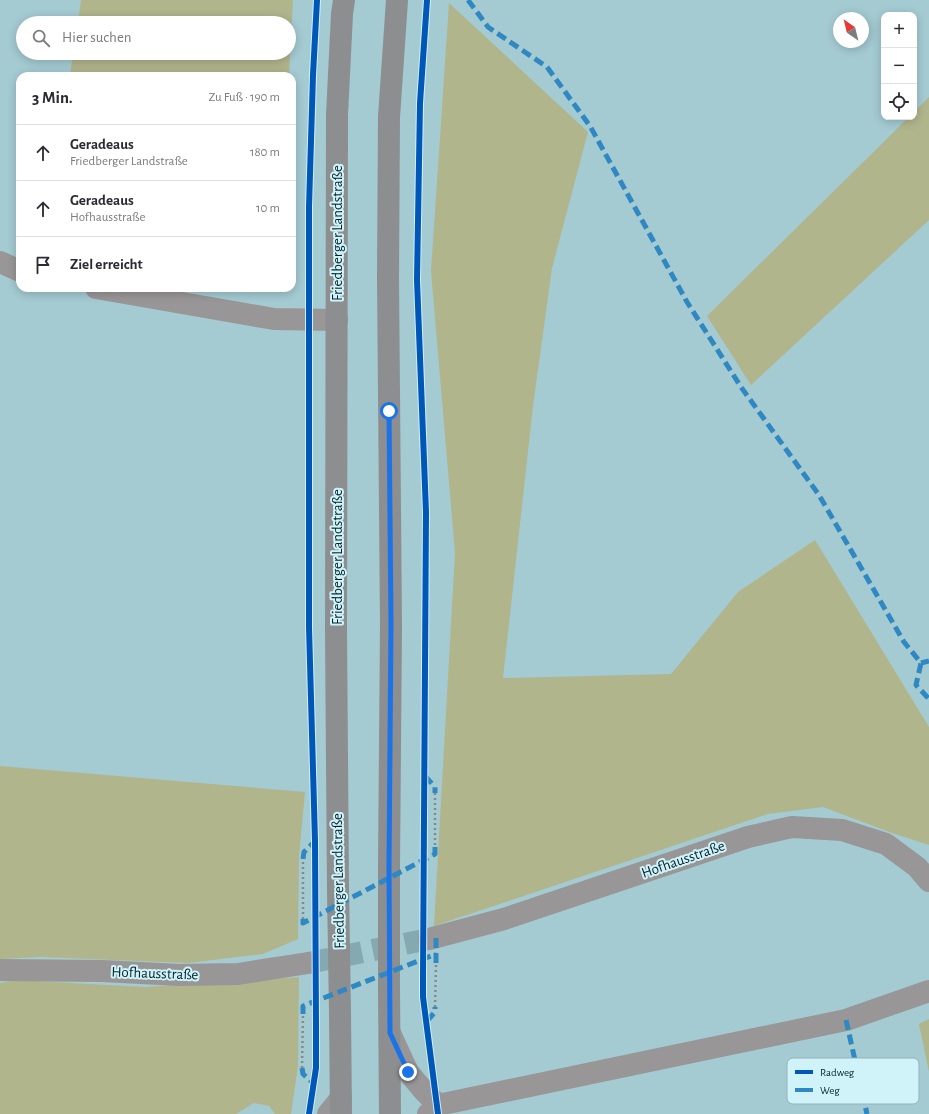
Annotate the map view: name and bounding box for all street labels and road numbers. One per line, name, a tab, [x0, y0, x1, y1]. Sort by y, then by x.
street label: Friedberger Landstraße	[330, 165, 345, 301]
street label: Friedberger Landstraße	[330, 489, 345, 625]
street label: Friedberger Landstraße	[330, 813, 347, 949]
street label: Hofhausstraße	[640, 838, 727, 881]
street label: Hofhausstraße	[111, 964, 199, 983]

